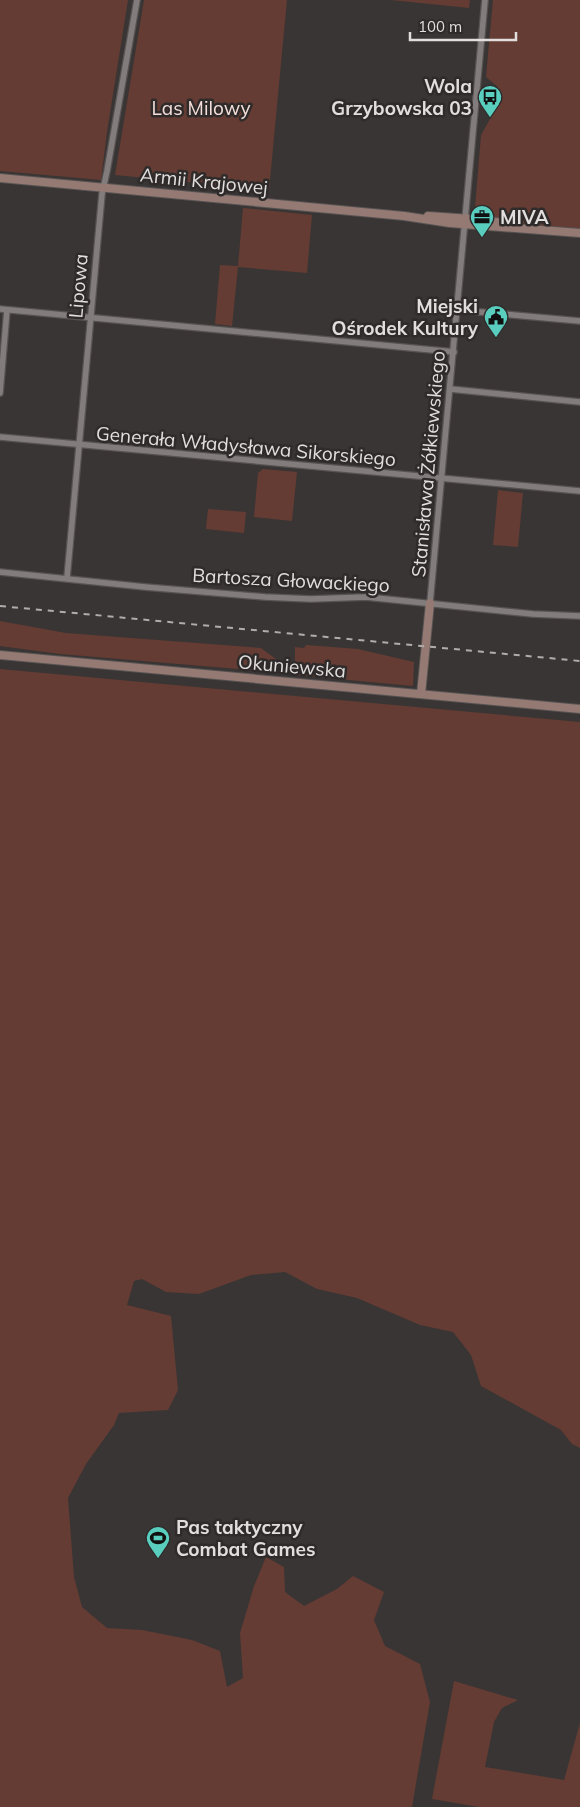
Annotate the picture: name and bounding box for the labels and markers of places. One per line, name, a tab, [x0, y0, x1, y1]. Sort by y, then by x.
place label: Wola Grzybowska 03	[331, 74, 472, 120]
bus stop icon: Wola Grzybowska 03	[477, 84, 503, 118]
office icon: MIVA	[469, 204, 495, 238]
place label: MIVA	[500, 205, 549, 229]
place label: Miejski Ośrodek Kultury	[331, 294, 479, 340]
public building icon: Miejski Ośrodek Kultury	[483, 304, 509, 338]
place label: Pas taktyczny Combat Games	[176, 1515, 316, 1561]
sports icon: Pas taktyczny Combat Games	[145, 1525, 171, 1559]

